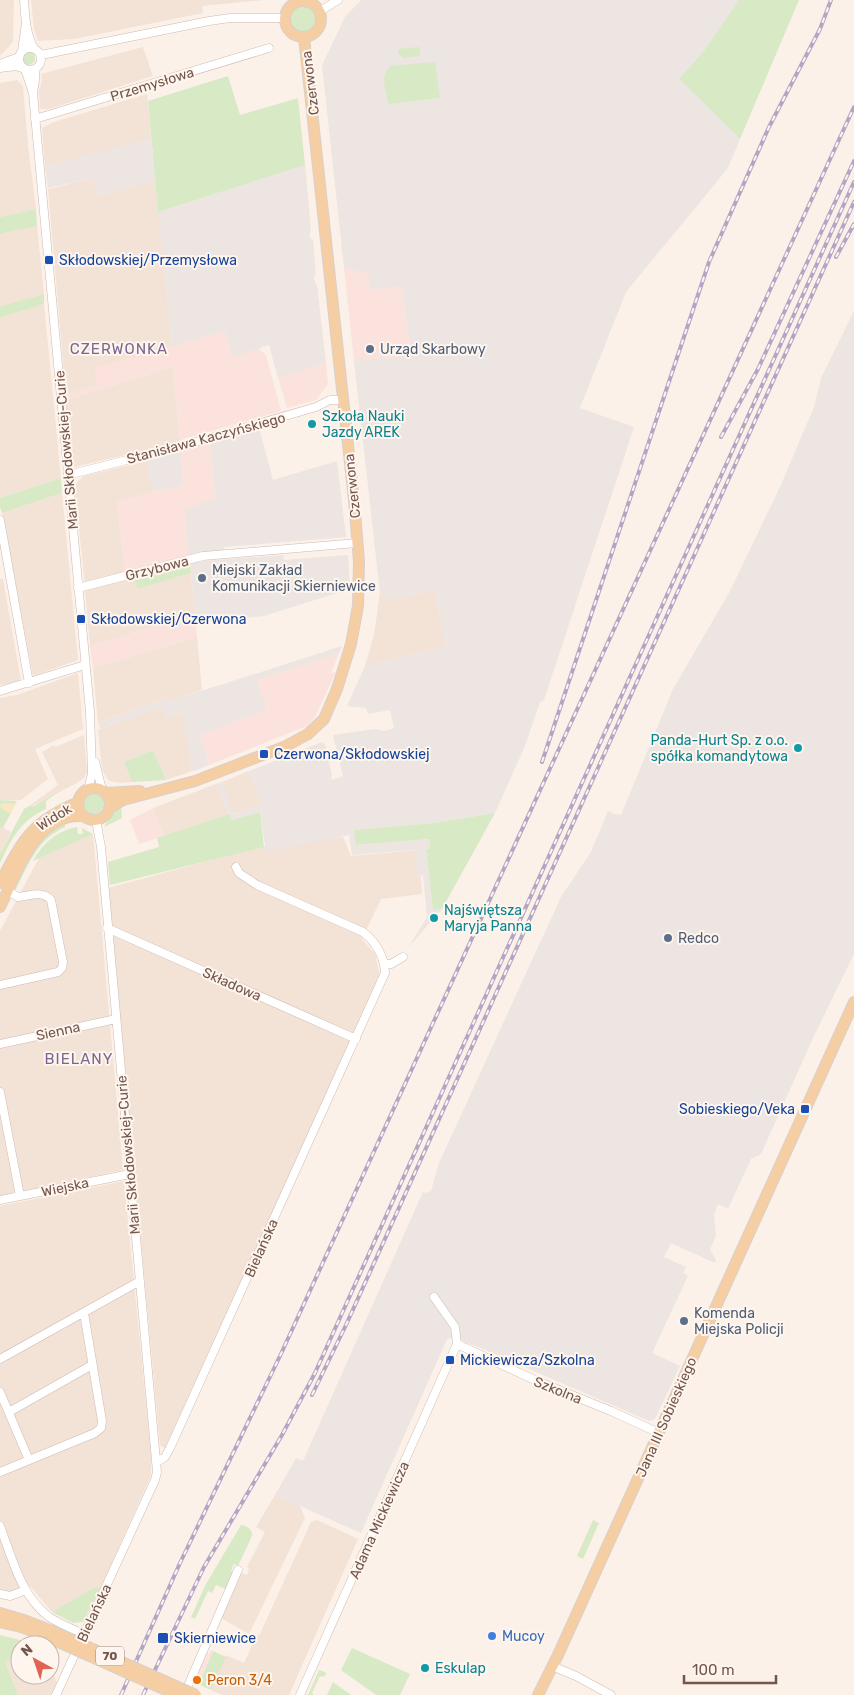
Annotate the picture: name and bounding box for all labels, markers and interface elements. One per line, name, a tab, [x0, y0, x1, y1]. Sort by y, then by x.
street label: Czerwona	[298, 50, 323, 116]
street label: Przemysłowa	[108, 64, 196, 105]
place label: Skłodowskiej/Przemysłowa	[59, 252, 237, 269]
marker: Skłodowskiej/Przemysłowa	[43, 254, 55, 266]
district label: CZERWONKA	[70, 340, 168, 358]
place label: Urząd Skarbowy	[380, 341, 486, 358]
marker: Urząd Skarbowy	[364, 343, 376, 355]
street label: Marii Skłodowskiej-Curie	[51, 370, 82, 530]
place label: Szkoła Nauki Jazdy AREK	[322, 408, 404, 441]
street label: Stanisława Kaczyńskiego	[125, 409, 287, 468]
marker: Szkoła Nauki Jazdy AREK	[306, 418, 318, 430]
street label: Czerwona	[341, 453, 364, 519]
street label: Grzybowa	[124, 552, 191, 585]
place label: Miejski Zakład Komunikacji Skierniewice	[212, 562, 376, 595]
marker: Miejski Zakład Komunikacji Skierniewice	[196, 572, 208, 584]
place label: Skłodowskiej/Czerwona	[91, 611, 246, 628]
marker: Skłodowskiej/Czerwona	[75, 613, 87, 625]
place label: Panda-Hurt Sp. z o.o. spółka komandytowa	[650, 732, 788, 765]
marker: Panda-Hurt Sp. z o.o. spółka komandytowa	[792, 742, 804, 754]
place label: Czerwona/Skłodowskiej	[274, 746, 430, 763]
marker: Czerwona/Skłodowskiej	[258, 748, 270, 760]
street label: Widok	[34, 800, 76, 835]
place label: Najświętsza Maryja Panna	[444, 902, 532, 935]
marker: Najświętsza Maryja Panna	[428, 912, 440, 924]
place label: Redco	[678, 930, 719, 947]
marker: Redco	[662, 932, 674, 944]
street label: Składowa	[200, 964, 264, 1005]
street label: Sienna	[35, 1019, 82, 1044]
district label: BIELANY	[45, 1050, 113, 1068]
street label: Marii Skłodowskiej-Curie	[113, 1075, 144, 1235]
place label: Sobieskiego/Veka	[679, 1101, 795, 1118]
marker: Sobieskiego/Veka	[799, 1103, 811, 1115]
street label: Wiejska	[40, 1174, 90, 1201]
street label: Bielańska	[241, 1216, 282, 1280]
place label: Komenda Miejska Policji	[694, 1305, 784, 1338]
marker: Komenda Miejska Policji	[678, 1315, 690, 1327]
place label: Mickiewicza/Szkolna	[460, 1352, 595, 1369]
marker: Mickiewicza/Szkolna	[444, 1354, 456, 1366]
street label: Jana III Sobieskiego	[632, 1355, 701, 1480]
street label: Szkolna	[531, 1373, 584, 1408]
street label: Adama Mickiewicza	[346, 1459, 413, 1582]
street label: Bielańska	[74, 1581, 115, 1645]
place label: Mucoy	[502, 1628, 545, 1645]
place label: Skierniewice	[174, 1630, 256, 1647]
marker: Mucoy	[486, 1630, 498, 1642]
marker: Skierniewice	[156, 1631, 170, 1645]
north arrow	[10, 1635, 60, 1685]
text: N	[18, 1641, 36, 1660]
road number: 70	[96, 1646, 124, 1665]
scale bar	[684, 1652, 776, 1684]
place label: Eskulap	[435, 1660, 486, 1677]
text: 100 m	[692, 1661, 734, 1679]
marker: Eskulap	[419, 1662, 431, 1674]
place label: Peron 3/4	[207, 1672, 272, 1689]
marker: Peron 3/4	[191, 1674, 203, 1686]

